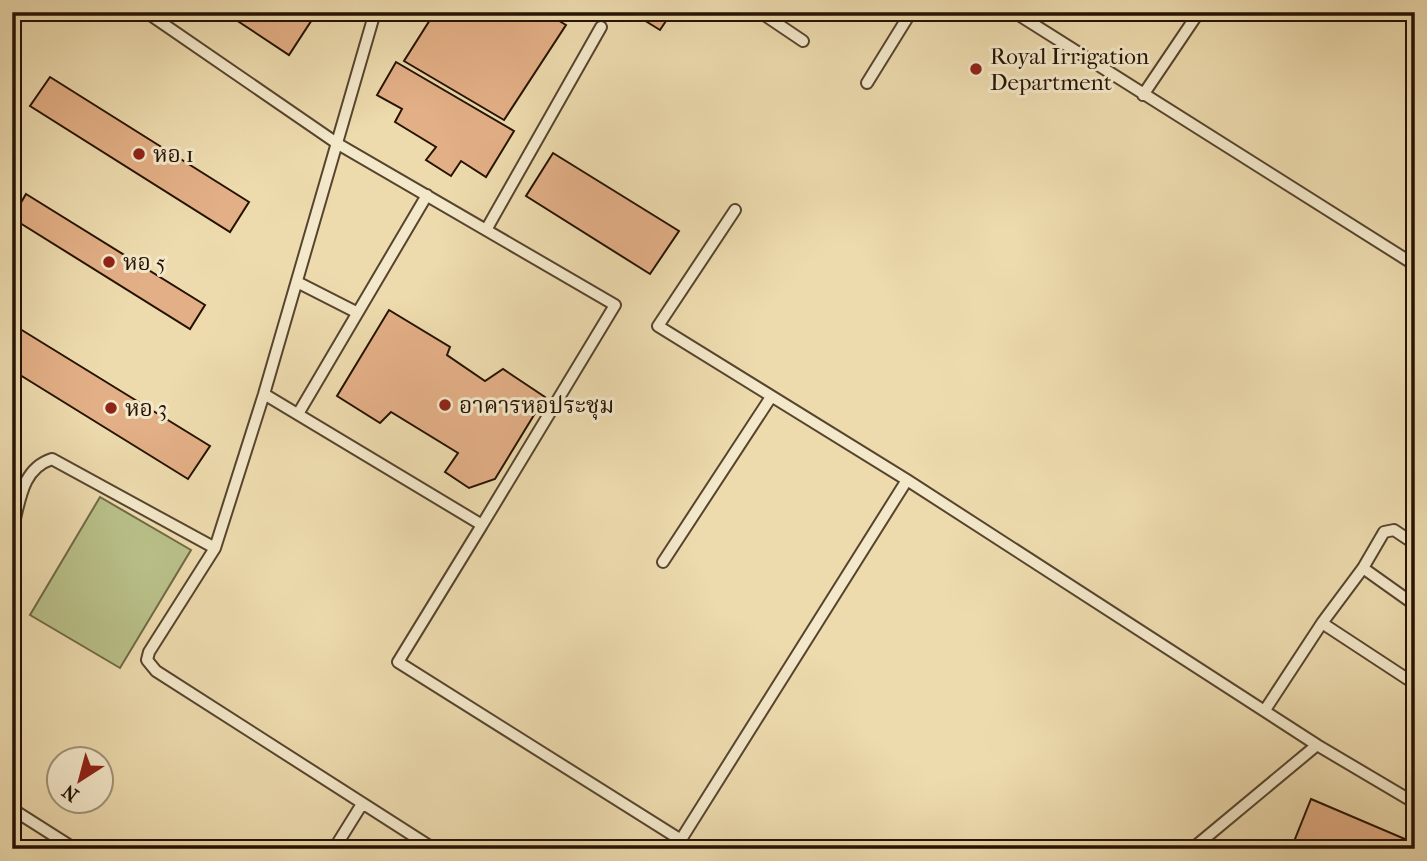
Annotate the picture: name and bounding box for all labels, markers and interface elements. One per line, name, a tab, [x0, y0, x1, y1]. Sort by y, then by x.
place label: Royal Irrigation Department	[990, 43, 1150, 96]
marker: Royal Irrigation Department	[968, 61, 984, 77]
place label: หอ 1	[153, 141, 194, 168]
marker: หอ 1	[131, 146, 147, 162]
place label: หอ 5	[123, 249, 166, 276]
marker: หอ 5	[101, 254, 117, 270]
place label: อาคารหอประชุม	[459, 392, 614, 420]
place label: หอ 3	[125, 395, 167, 422]
marker: อาคารหอประชุม	[437, 397, 453, 413]
marker: หอ 3	[103, 400, 119, 416]
north arrow	[46, 746, 116, 816]
text: N	[58, 779, 83, 806]

